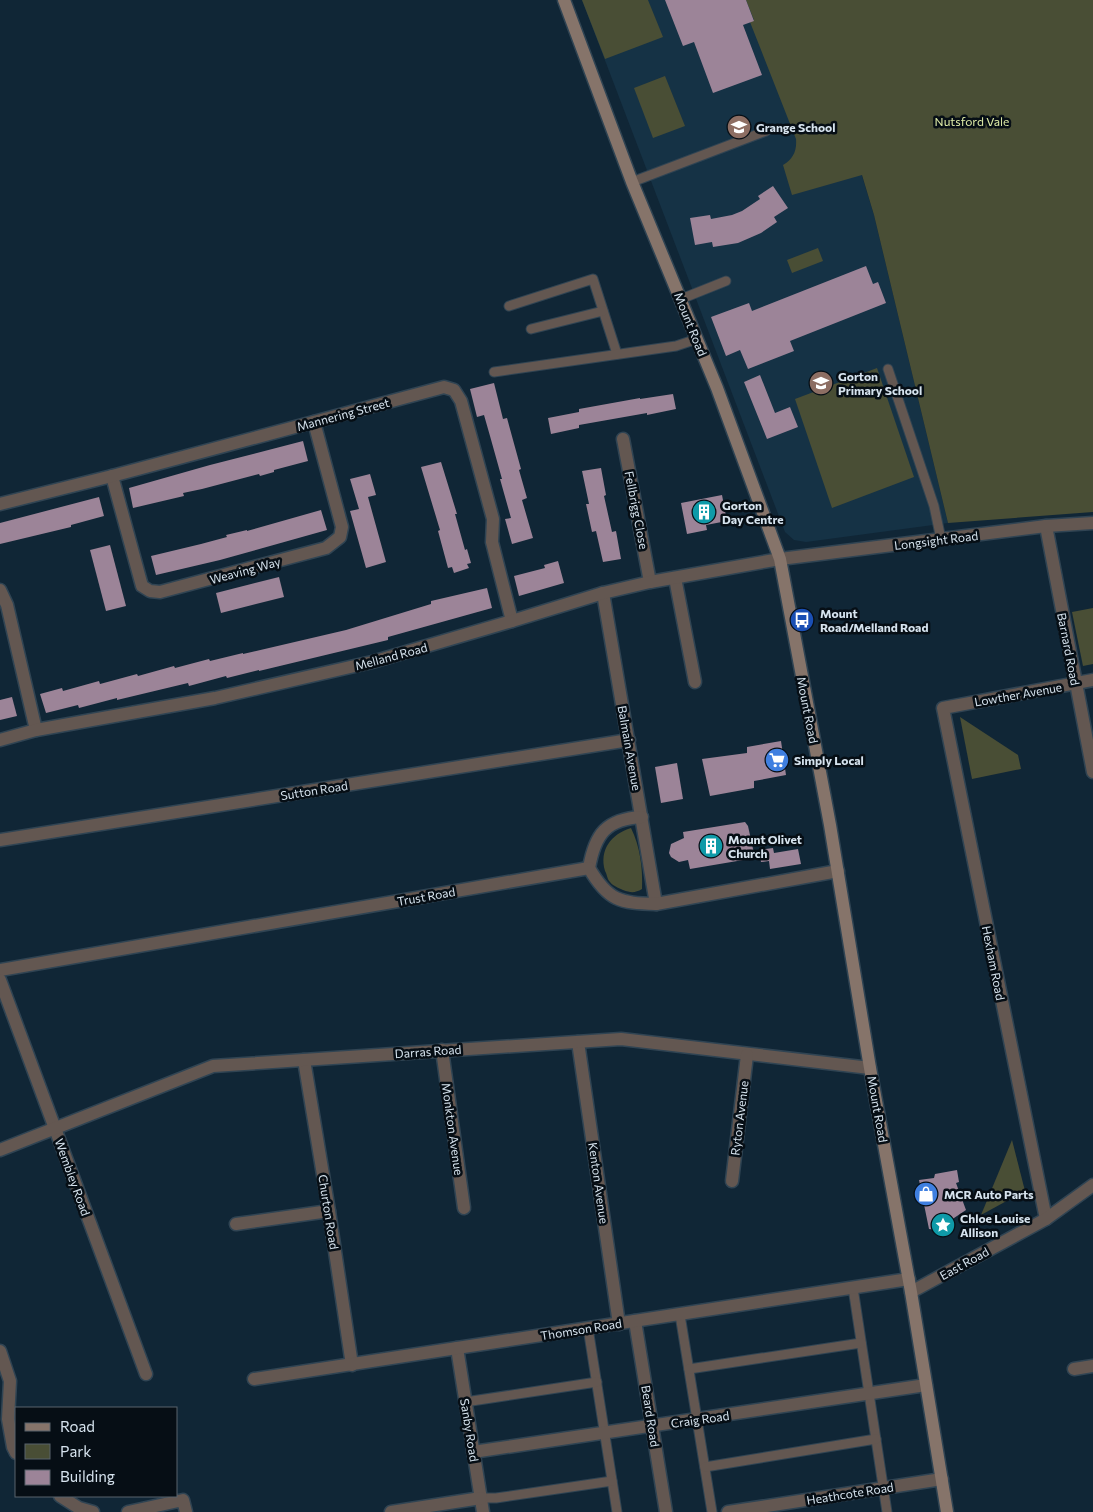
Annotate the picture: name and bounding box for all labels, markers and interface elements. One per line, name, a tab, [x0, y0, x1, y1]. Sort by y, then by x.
school or university icon: Grange School	[726, 114, 752, 140]
park label: Nutsford Vale	[935, 114, 1009, 128]
place label: Grange School	[756, 120, 836, 134]
street label: Mount Road	[672, 290, 710, 358]
place label: Gorton Primary School	[838, 369, 922, 397]
school or university icon: Gorton Primary School	[808, 370, 834, 396]
street label: Mannering Street	[295, 395, 391, 433]
street label: Fellbrigg Close	[623, 470, 651, 550]
place label: Gorton Day Centre	[722, 498, 783, 526]
building icon: Gorton Day Centre	[691, 499, 717, 525]
street label: Longsight Road	[893, 528, 979, 552]
street label: Weaving Way	[208, 554, 282, 586]
place label: Mount Road/Melland Road	[820, 606, 928, 634]
bus stop icon: Mount Road/Melland Road	[789, 607, 815, 633]
street label: Barnard Road	[1055, 611, 1083, 687]
street label: Melland Road	[353, 640, 429, 672]
street label: Mount Road	[795, 676, 821, 745]
street label: Lowther Avenue	[973, 679, 1063, 709]
street label: Balmain Avenue	[616, 704, 644, 792]
supermarket icon: Simply Local	[764, 747, 790, 773]
place label: Simply Local	[794, 753, 864, 767]
street label: Sutton Road	[279, 778, 349, 802]
place label: Mount Olivet Church	[728, 832, 802, 860]
building icon: Mount Olivet Church	[698, 833, 724, 859]
street label: Trust Road	[396, 884, 456, 908]
street label: Hexham Road	[980, 925, 1008, 1002]
street label: Darras Road	[394, 1042, 462, 1060]
street label: Mount Road	[865, 1075, 891, 1143]
street label: Ryton Avenue	[727, 1080, 751, 1156]
street label: Monkton Avenue	[440, 1082, 466, 1176]
street label: Wembley Road	[53, 1137, 93, 1218]
street label: Kenton Avenue	[586, 1141, 612, 1225]
street label: Churton Road	[316, 1173, 342, 1251]
shop icon: MCR Auto Parts	[913, 1181, 939, 1207]
place label: MCR Auto Parts	[944, 1187, 1034, 1201]
place label: Chloe Louise Allison	[960, 1211, 1030, 1239]
place icon: Chloe Louise Allison	[930, 1212, 956, 1238]
street label: East Road	[937, 1244, 991, 1282]
street label: Thomson Road	[539, 1316, 623, 1342]
street label: Beard Road	[639, 1384, 663, 1448]
street label: Sanby Road	[458, 1397, 482, 1463]
legend	[15, 1407, 178, 1497]
street label: Craig Road	[670, 1408, 730, 1430]
text: Road	[60, 1417, 95, 1435]
text: Park	[60, 1442, 91, 1460]
text: Building	[60, 1467, 115, 1485]
street label: Heathcote Road	[805, 1479, 895, 1507]

